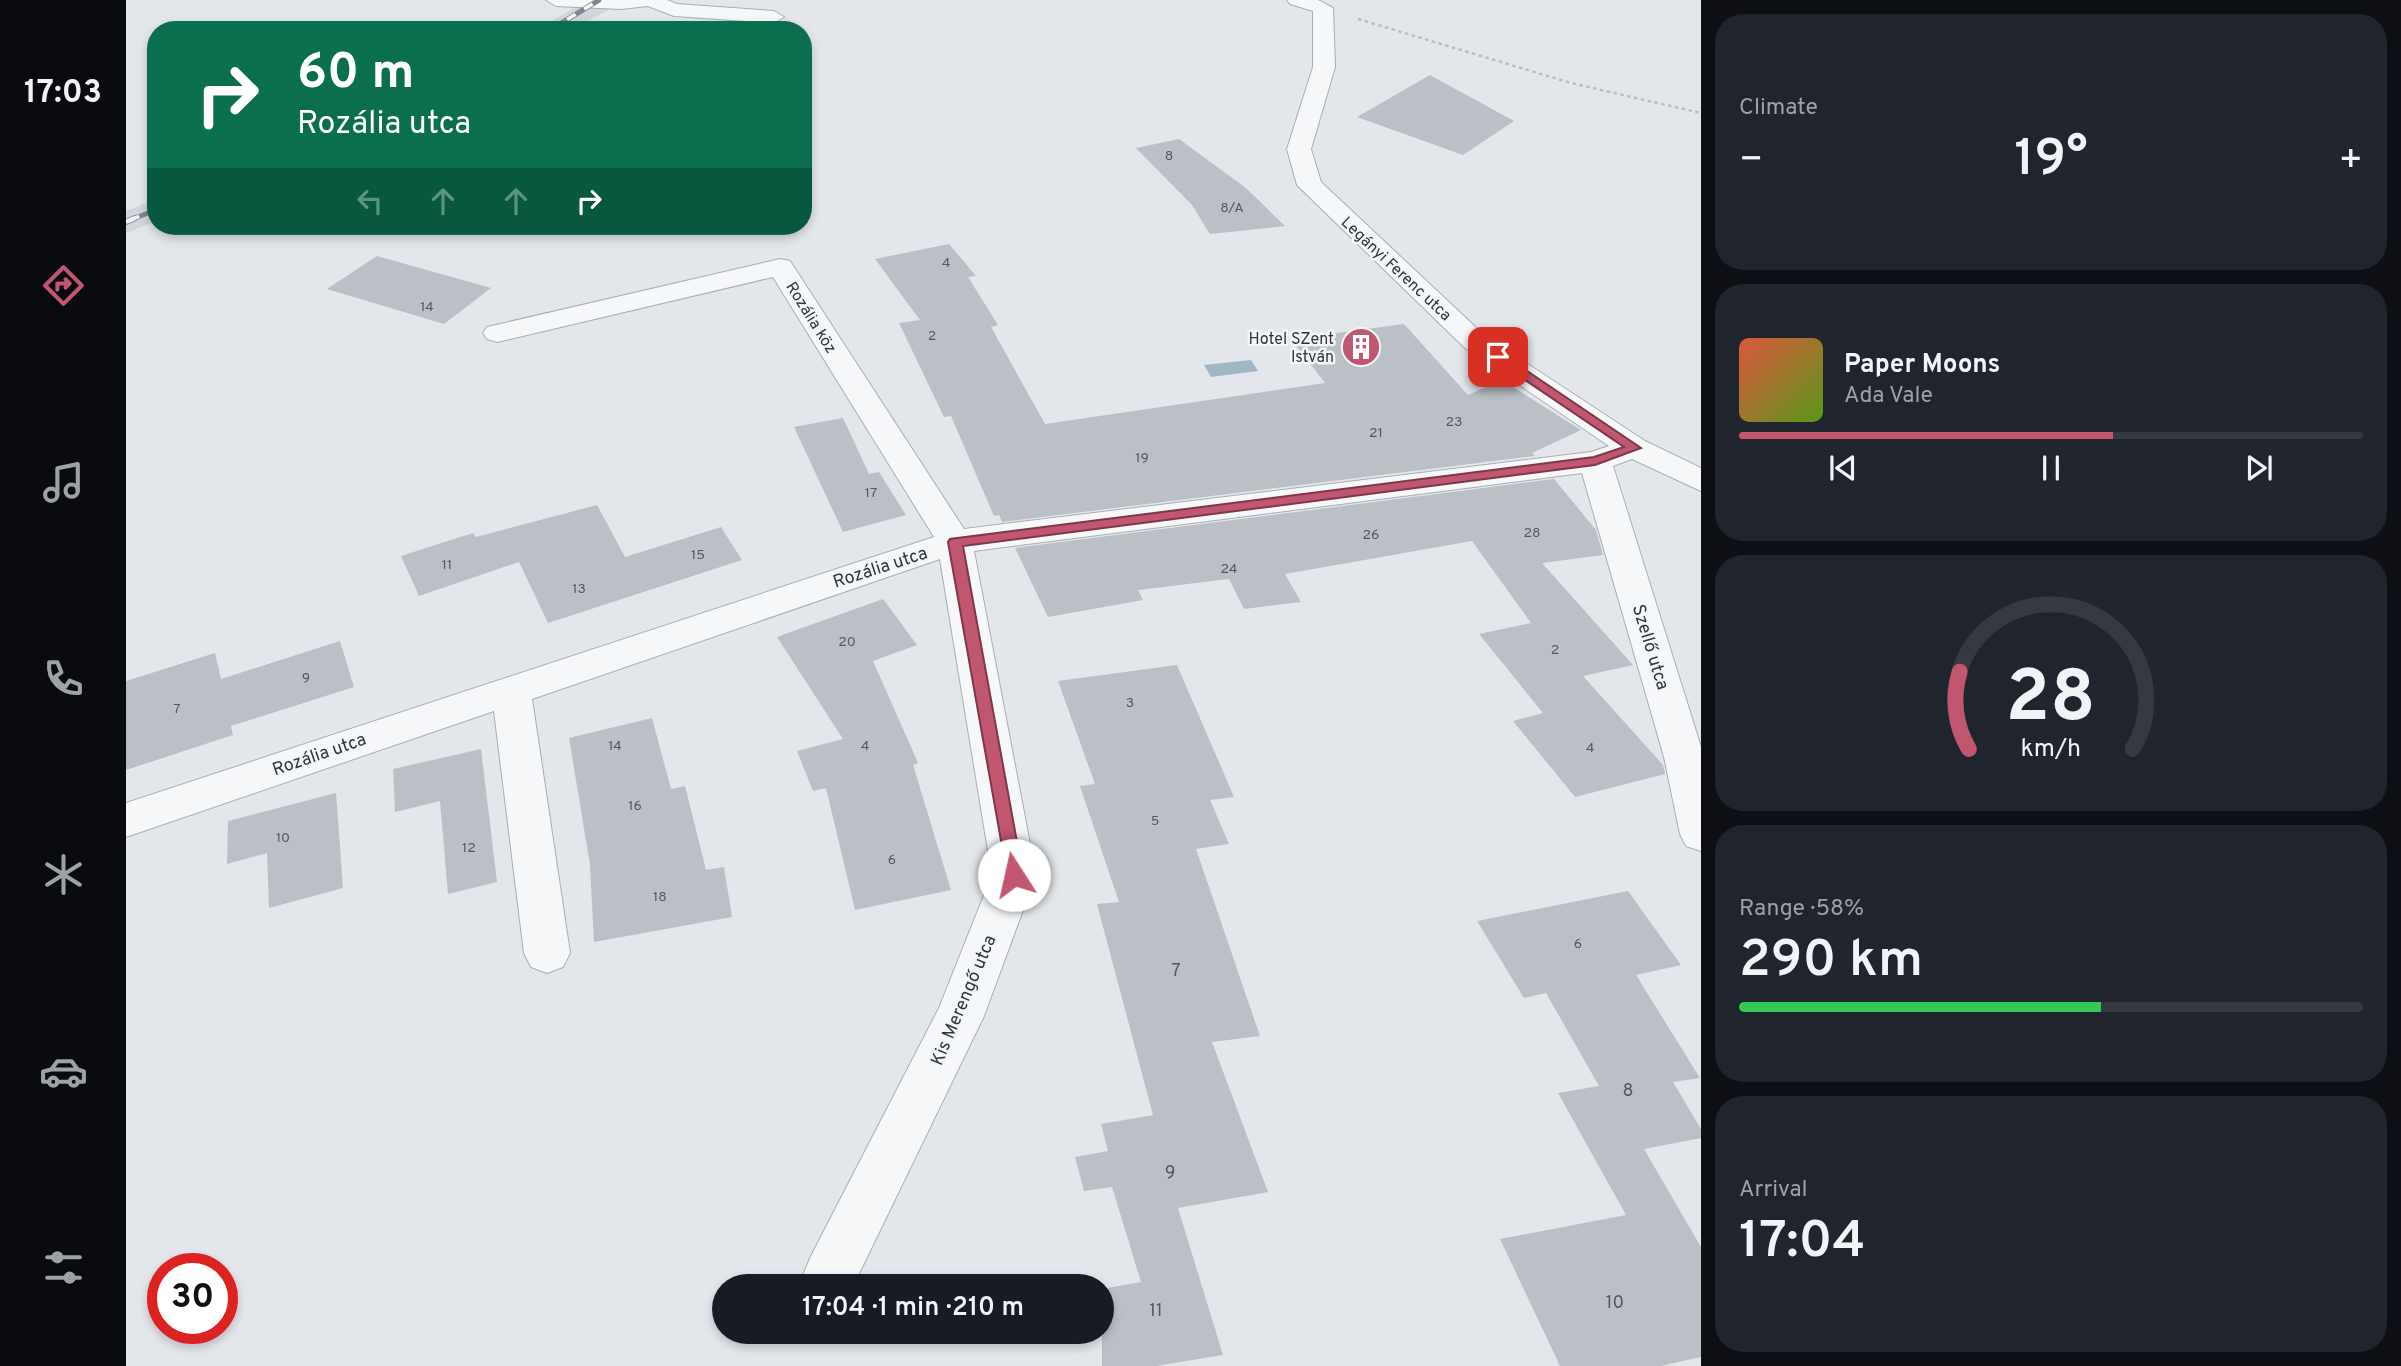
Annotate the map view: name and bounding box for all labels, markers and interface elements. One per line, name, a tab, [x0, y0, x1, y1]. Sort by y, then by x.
text: 60 m	[297, 44, 415, 106]
icon: right	[182, 49, 273, 140]
text: 17:03	[24, 74, 102, 114]
text: Climate	[1739, 94, 1818, 123]
text: Rozália utca	[297, 105, 471, 145]
text: 19°	[2014, 128, 2088, 194]
text: −	[1739, 137, 1764, 186]
text: +	[2338, 137, 2363, 186]
house number: 8	[1165, 148, 1173, 165]
icon: left	[351, 182, 389, 220]
icon: ahead	[424, 182, 462, 220]
icon: ahead	[497, 182, 535, 220]
icon: right	[570, 182, 608, 220]
house number: 8/A	[1220, 200, 1244, 217]
street label: Legányi Ferenc utca	[1336, 213, 1455, 326]
house number: 4	[942, 255, 950, 272]
icon: directions	[39, 261, 88, 310]
street label: Rozália köz	[780, 279, 840, 358]
house number: 14	[420, 299, 434, 316]
building icon: Hotel SZent István	[1340, 326, 1382, 368]
pin	[1468, 327, 1528, 387]
house number: 2	[928, 328, 936, 345]
place label: Hotel SZent István	[1248, 330, 1334, 368]
icon: arrive	[1479, 338, 1517, 376]
text: Paper Moons	[1844, 349, 2000, 382]
text: Ada Vale	[1844, 382, 1933, 411]
house number: 23	[1446, 414, 1463, 431]
house number: 21	[1369, 425, 1383, 442]
icon: previous	[1824, 449, 1862, 487]
icon: pause	[2032, 449, 2070, 487]
icon: next	[2240, 449, 2278, 487]
house number: 19	[1135, 450, 1149, 467]
icon: music	[39, 458, 88, 507]
house number: 17	[865, 485, 877, 502]
house number: 28	[1523, 525, 1541, 542]
house number: 26	[1363, 527, 1379, 544]
street label: Rozália utca	[830, 542, 931, 595]
house number: 15	[691, 547, 705, 564]
house number: 11	[442, 557, 452, 574]
house number: 24	[1220, 561, 1238, 578]
house number: 13	[572, 581, 586, 598]
street label: Szellő utca	[1626, 602, 1673, 693]
house number: 20	[838, 634, 856, 651]
house number: 2	[1551, 642, 1559, 659]
icon: phone	[39, 654, 88, 703]
text: 28	[2006, 655, 2096, 747]
house number: 9	[302, 670, 310, 687]
house number: 3	[1126, 695, 1134, 712]
house number: 7	[173, 701, 181, 718]
street label: Rozália utca	[269, 729, 370, 782]
text: km/h	[2021, 734, 2081, 766]
house number: 14	[608, 738, 622, 755]
house number: 4	[861, 738, 869, 755]
house number: 4	[1586, 740, 1594, 757]
house number: 16	[628, 798, 642, 815]
house number: 5	[1151, 813, 1159, 830]
house number: 10	[276, 830, 290, 847]
position arrow	[977, 838, 1051, 912]
house number: 12	[462, 840, 476, 857]
icon: climate	[39, 850, 88, 899]
house number: 6	[888, 852, 896, 869]
house number: 18	[653, 889, 667, 906]
text: Range · 58%	[1739, 895, 1864, 924]
text: 290 km	[1739, 929, 1923, 995]
street label: Kis Merengő utca	[926, 932, 1002, 1069]
house number: 6	[1574, 936, 1582, 953]
house number: 7	[1171, 960, 1181, 983]
icon: car	[39, 1047, 88, 1096]
house number: 8	[1623, 1080, 1634, 1103]
house number: 9	[1165, 1162, 1175, 1185]
text: Arrival	[1739, 1176, 1808, 1205]
text: 17:04	[1739, 1210, 1866, 1276]
icon: filters	[39, 1243, 88, 1292]
speed limit sign: 30	[147, 1253, 238, 1344]
text: 17:04 · 1 min · 210 m	[802, 1292, 1024, 1325]
house number: 10	[1606, 1292, 1624, 1315]
house number: 11	[1149, 1300, 1163, 1323]

